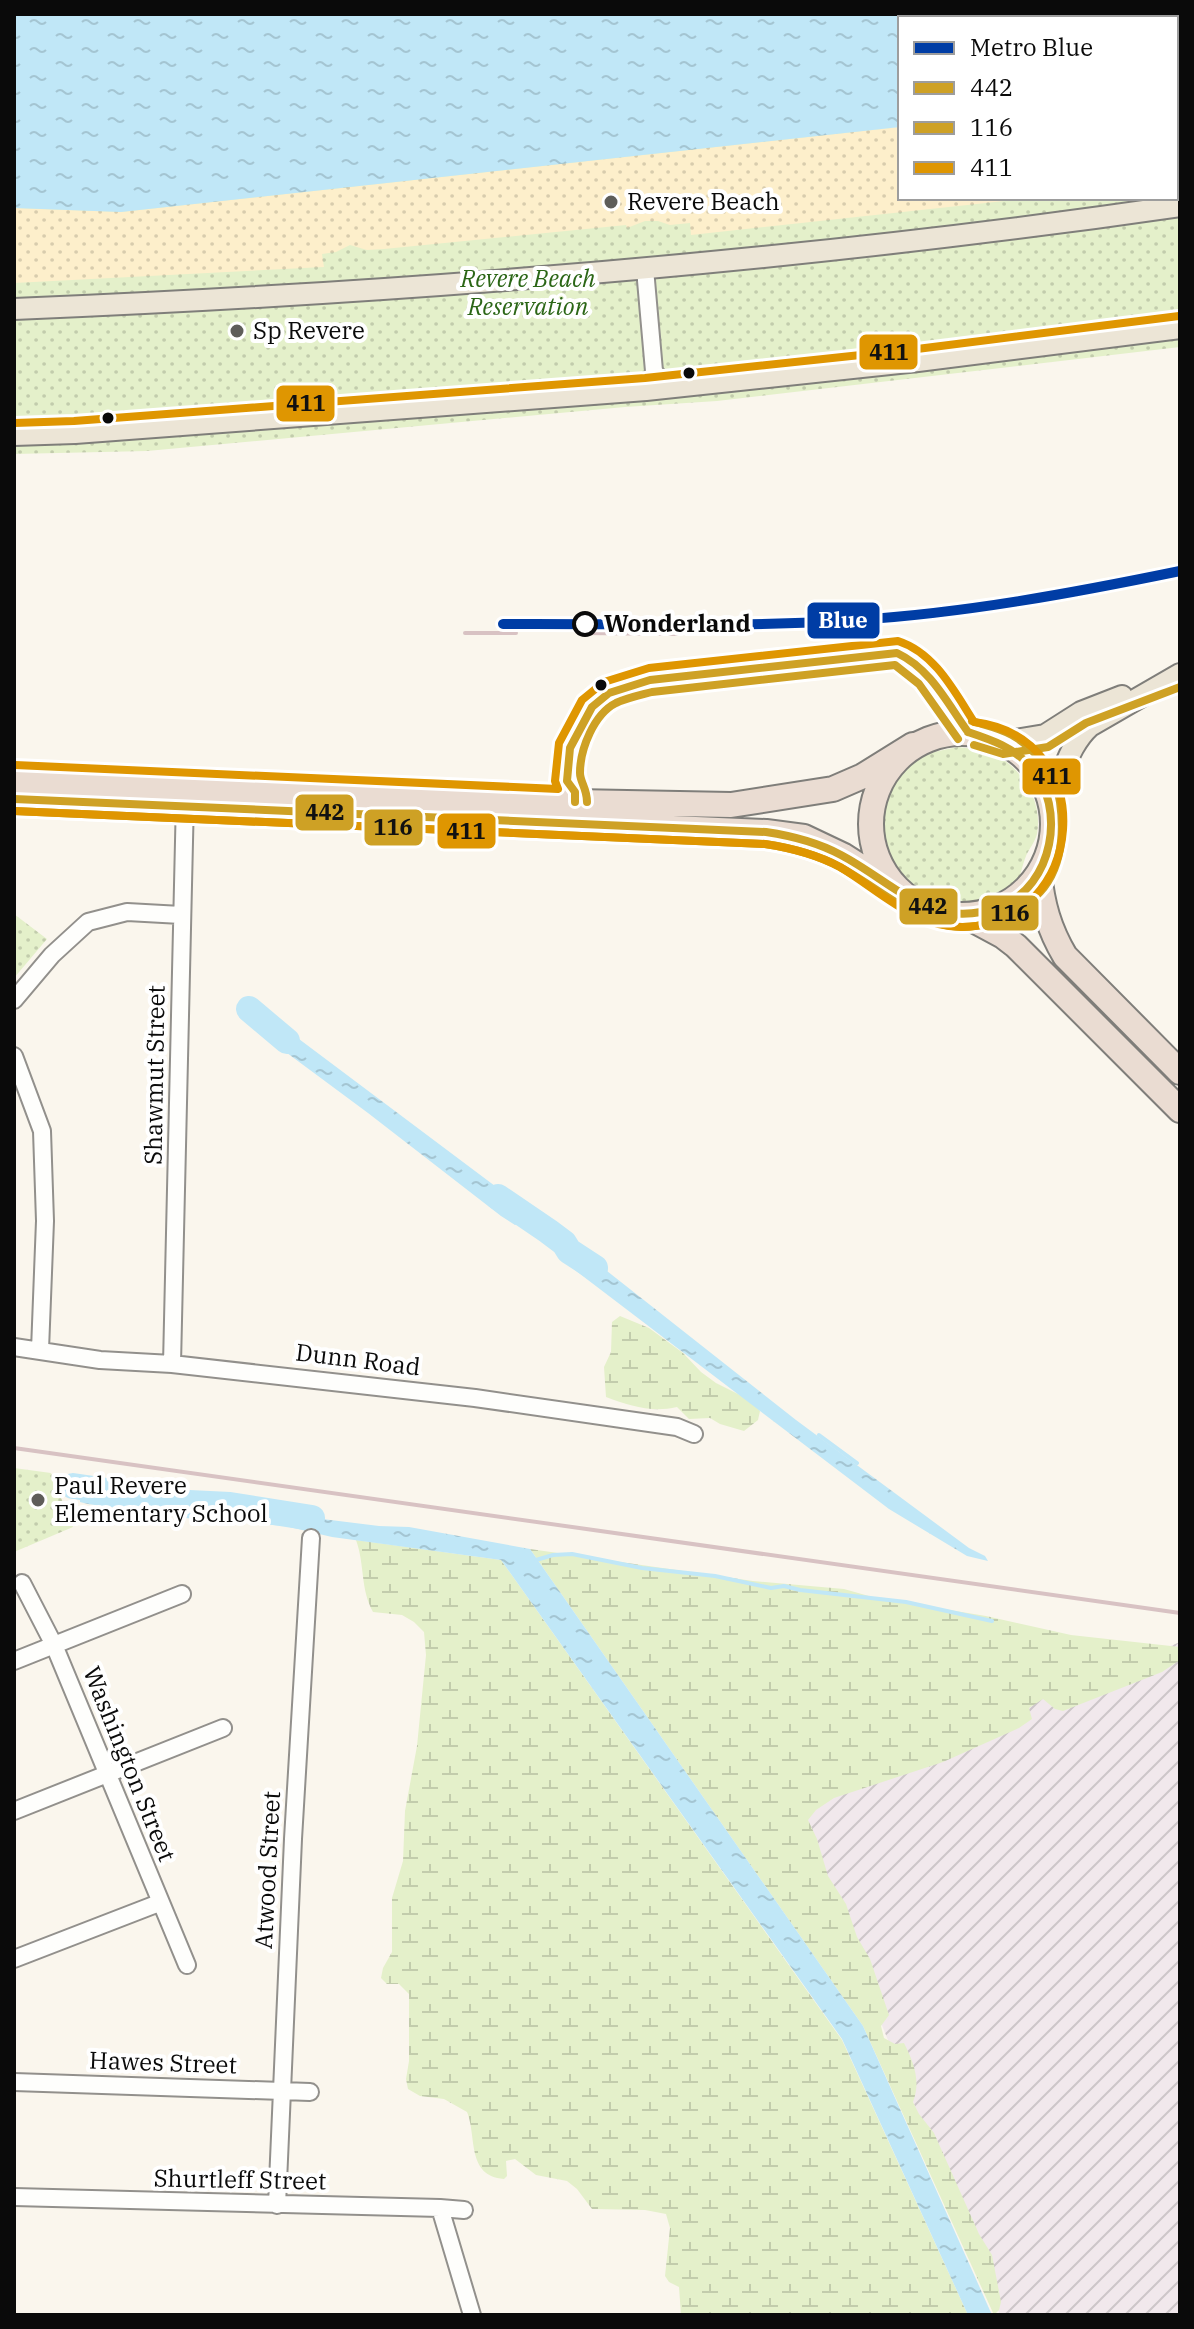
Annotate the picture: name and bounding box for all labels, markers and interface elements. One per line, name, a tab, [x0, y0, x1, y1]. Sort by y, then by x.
legend	[898, 16, 1178, 200]
text: Metro Blue	[970, 31, 1093, 63]
text: 442	[970, 71, 1013, 103]
text: 116	[970, 111, 1013, 143]
text: 411	[970, 151, 1013, 183]
place label: Revere Beach	[627, 185, 780, 217]
marker: Revere Beach	[602, 193, 620, 211]
park label: Revere Beach Reservation	[460, 262, 595, 322]
place label: Sp Revere	[253, 314, 365, 346]
marker: Sp Revere	[228, 322, 246, 340]
line badge: 411	[858, 333, 919, 371]
text: 411	[869, 337, 909, 366]
unlabelled marker	[681, 365, 697, 381]
line badge: 411	[275, 384, 336, 423]
text: 411	[286, 388, 326, 417]
unlabelled marker	[100, 410, 116, 426]
line badge: Blue	[806, 601, 881, 640]
text: Blue	[818, 605, 868, 634]
place label: Wonderland	[604, 607, 751, 639]
marker: Wonderland	[573, 612, 597, 636]
unlabelled marker	[593, 677, 609, 693]
line badge: 411	[1021, 757, 1082, 796]
text: 411	[1032, 761, 1072, 790]
line badge: 442	[294, 793, 355, 832]
text: 442	[305, 797, 345, 826]
line badge: 116	[363, 808, 424, 847]
text: 116	[373, 812, 413, 841]
line badge: 411	[436, 812, 497, 850]
text: 411	[446, 816, 486, 845]
line badge: 442	[898, 887, 959, 926]
text: 442	[908, 891, 948, 920]
line badge: 116	[980, 894, 1040, 932]
text: 116	[990, 898, 1030, 927]
street label: Shawmut Street	[136, 985, 172, 1165]
street label: Dunn Road	[294, 1335, 422, 1383]
place label: Paul Revere Elementary School	[54, 1469, 268, 1529]
marker: Paul Revere Elementary School	[29, 1491, 47, 1509]
street label: Washington Street	[76, 1661, 184, 1866]
street label: Atwood Street	[247, 1790, 287, 1950]
street label: Hawes Street	[89, 2043, 237, 2081]
street label: Shurtleff Street	[153, 2161, 327, 2197]

